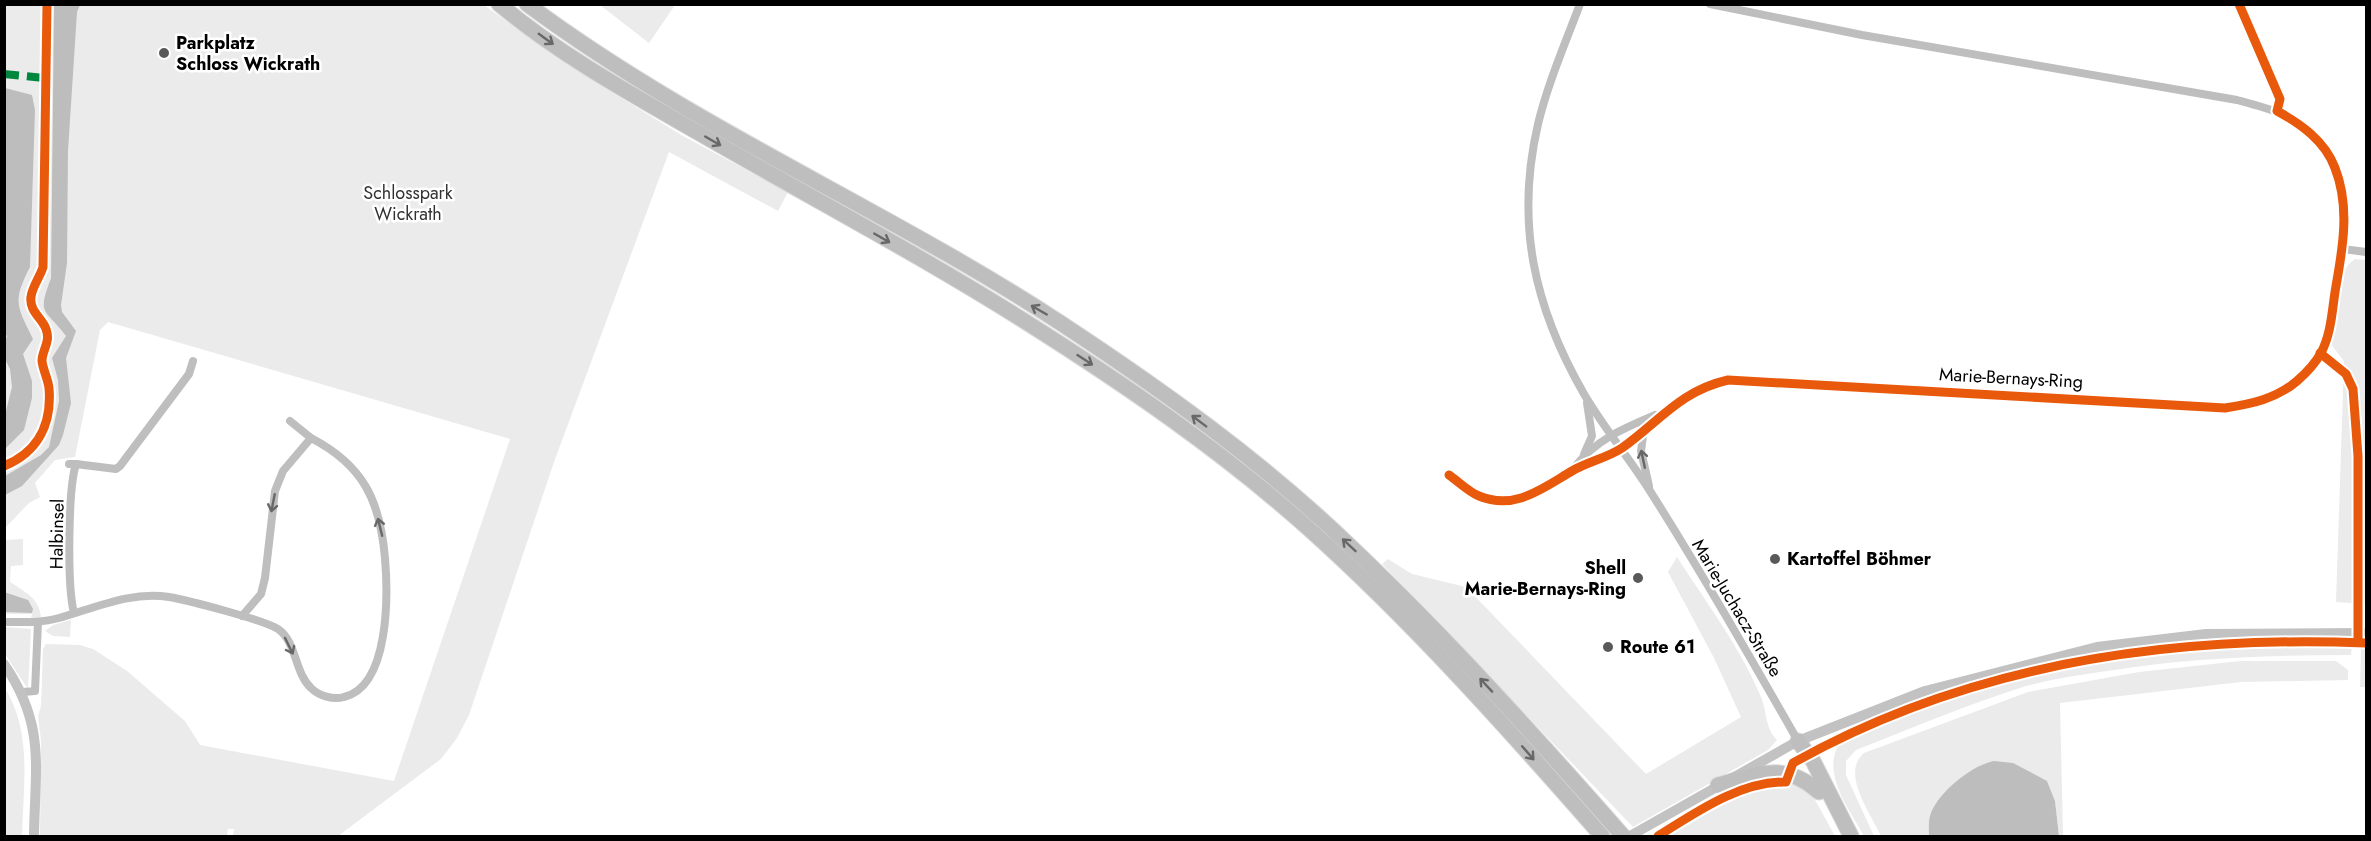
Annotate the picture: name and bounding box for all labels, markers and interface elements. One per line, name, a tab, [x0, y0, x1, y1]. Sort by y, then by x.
place label: Parkplatz Schloss Wickrath	[176, 30, 320, 77]
one-way arrow	[538, 33, 554, 45]
marker: Parkplatz Schloss Wickrath	[157, 46, 171, 60]
one-way arrow	[703, 136, 721, 147]
park label: Schlosspark Wickrath	[363, 180, 453, 227]
one-way arrow	[873, 232, 890, 244]
one-way arrow	[1031, 304, 1048, 316]
one-way arrow	[1076, 354, 1093, 366]
street label: Marie-Bernays-Ring	[1938, 361, 2084, 395]
one-way arrow	[1192, 414, 1208, 427]
one-way arrow	[1637, 450, 1649, 469]
one-way arrow	[267, 493, 278, 512]
street label: Halbinsel	[43, 498, 71, 570]
one-way arrow	[374, 518, 385, 537]
street label: Marie-Juchacz-Straße	[1685, 534, 1789, 682]
one-way arrow	[1342, 538, 1357, 552]
place label: Kartoffel Böhmer	[1787, 546, 1932, 572]
marker: Kartoffel Böhmer	[1768, 552, 1782, 566]
place label: Shell Marie-Bernays-Ring	[1464, 555, 1626, 602]
marker: Shell Marie-Bernays-Ring	[1631, 571, 1645, 585]
place label: Route 61	[1620, 634, 1695, 660]
one-way arrow	[284, 637, 295, 655]
marker: Route 61	[1601, 640, 1615, 654]
one-way arrow	[1478, 677, 1493, 692]
one-way arrow	[1521, 745, 1535, 760]

